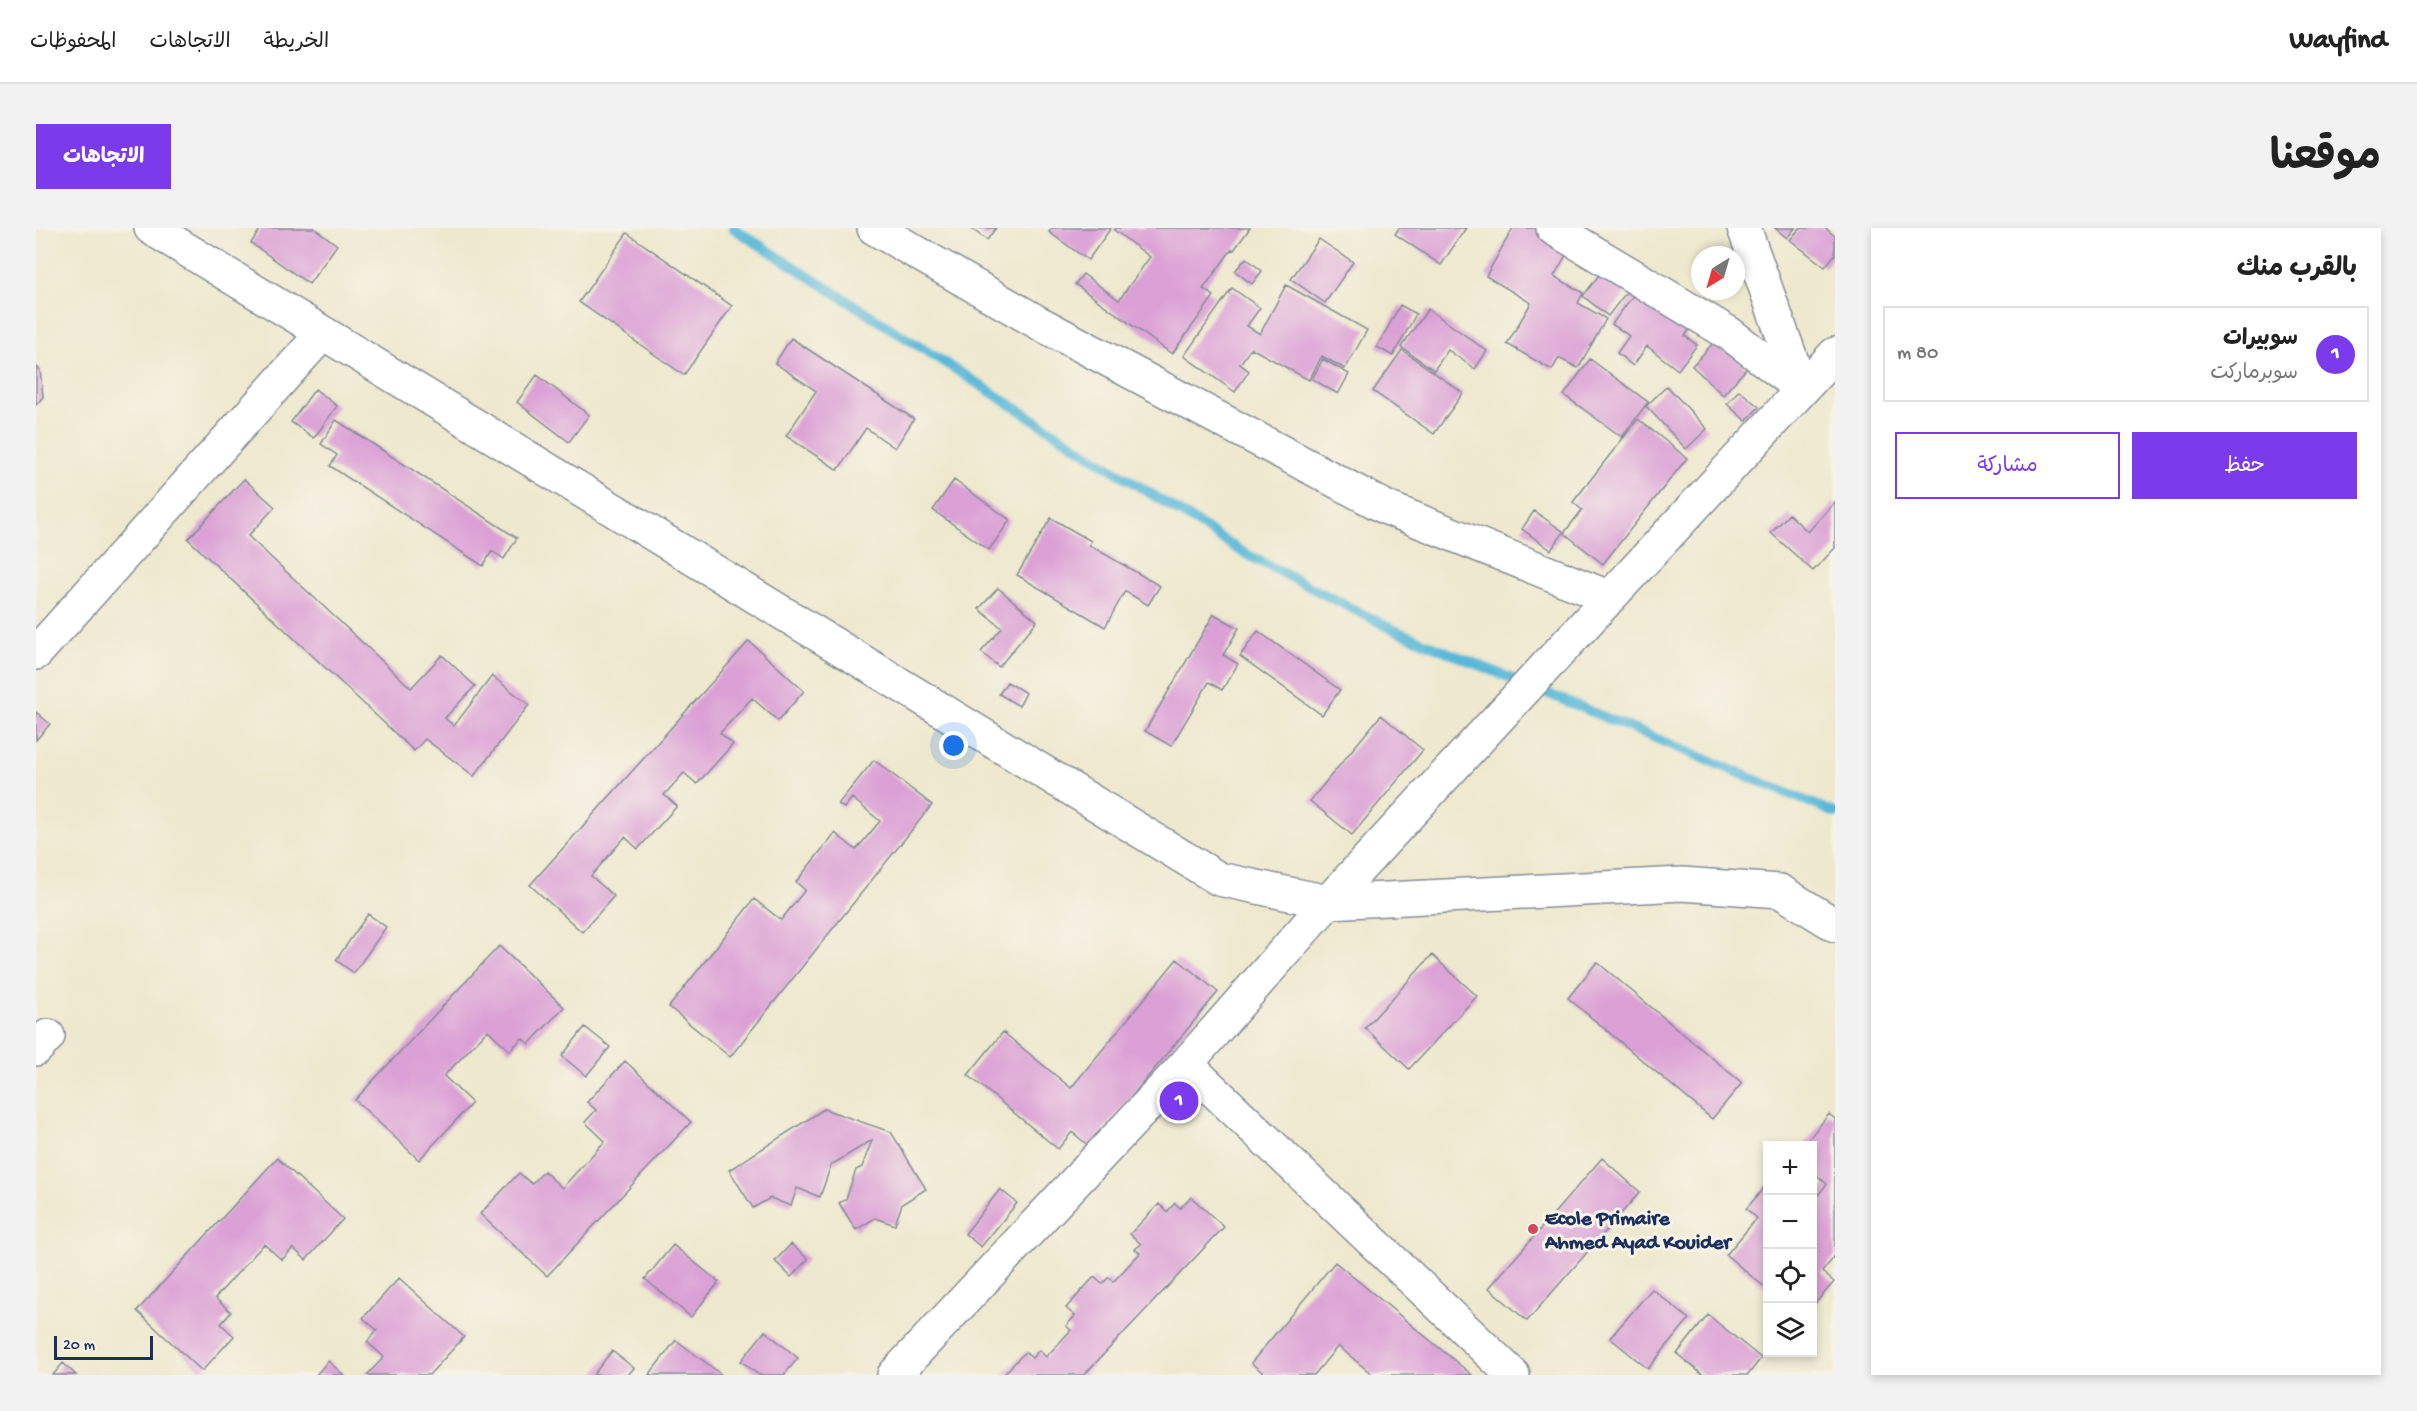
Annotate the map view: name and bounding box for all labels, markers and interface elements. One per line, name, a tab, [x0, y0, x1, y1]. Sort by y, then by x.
text: Wayfind	[2290, 25, 2387, 58]
text: المحفوظات	[30, 31, 116, 56]
text: الاتجاهات	[149, 31, 231, 56]
text: الخريطة	[264, 31, 329, 56]
button: الاتجاهات	[36, 124, 171, 189]
text: موقعنا	[2270, 136, 2381, 185]
north arrow	[1691, 246, 1745, 300]
text: بالقرب منك	[2237, 255, 2357, 286]
text: سوبيرات	[2223, 327, 2298, 353]
text: 80 m	[1897, 343, 1938, 366]
text: 1	[2331, 343, 2340, 366]
text: سوبرماركت	[2210, 363, 2298, 386]
button: مشاركة	[1895, 432, 2120, 499]
button: حفظ	[2132, 432, 2357, 499]
your location	[939, 731, 968, 760]
pin: 1	[1160, 1078, 1198, 1124]
map controls	[1763, 1141, 1817, 1357]
button: +	[1763, 1141, 1817, 1195]
button: −	[1763, 1195, 1817, 1249]
place label: Ecole Primaire Ahmed Ayad Kouider	[1544, 1208, 1733, 1257]
marker: Ecole Primaire Ahmed Ayad Kouider	[1526, 1222, 1540, 1236]
button: locate	[1763, 1249, 1817, 1303]
button: layers	[1763, 1303, 1817, 1357]
scale bar	[54, 1333, 153, 1360]
text: 20 m	[63, 1337, 95, 1356]

